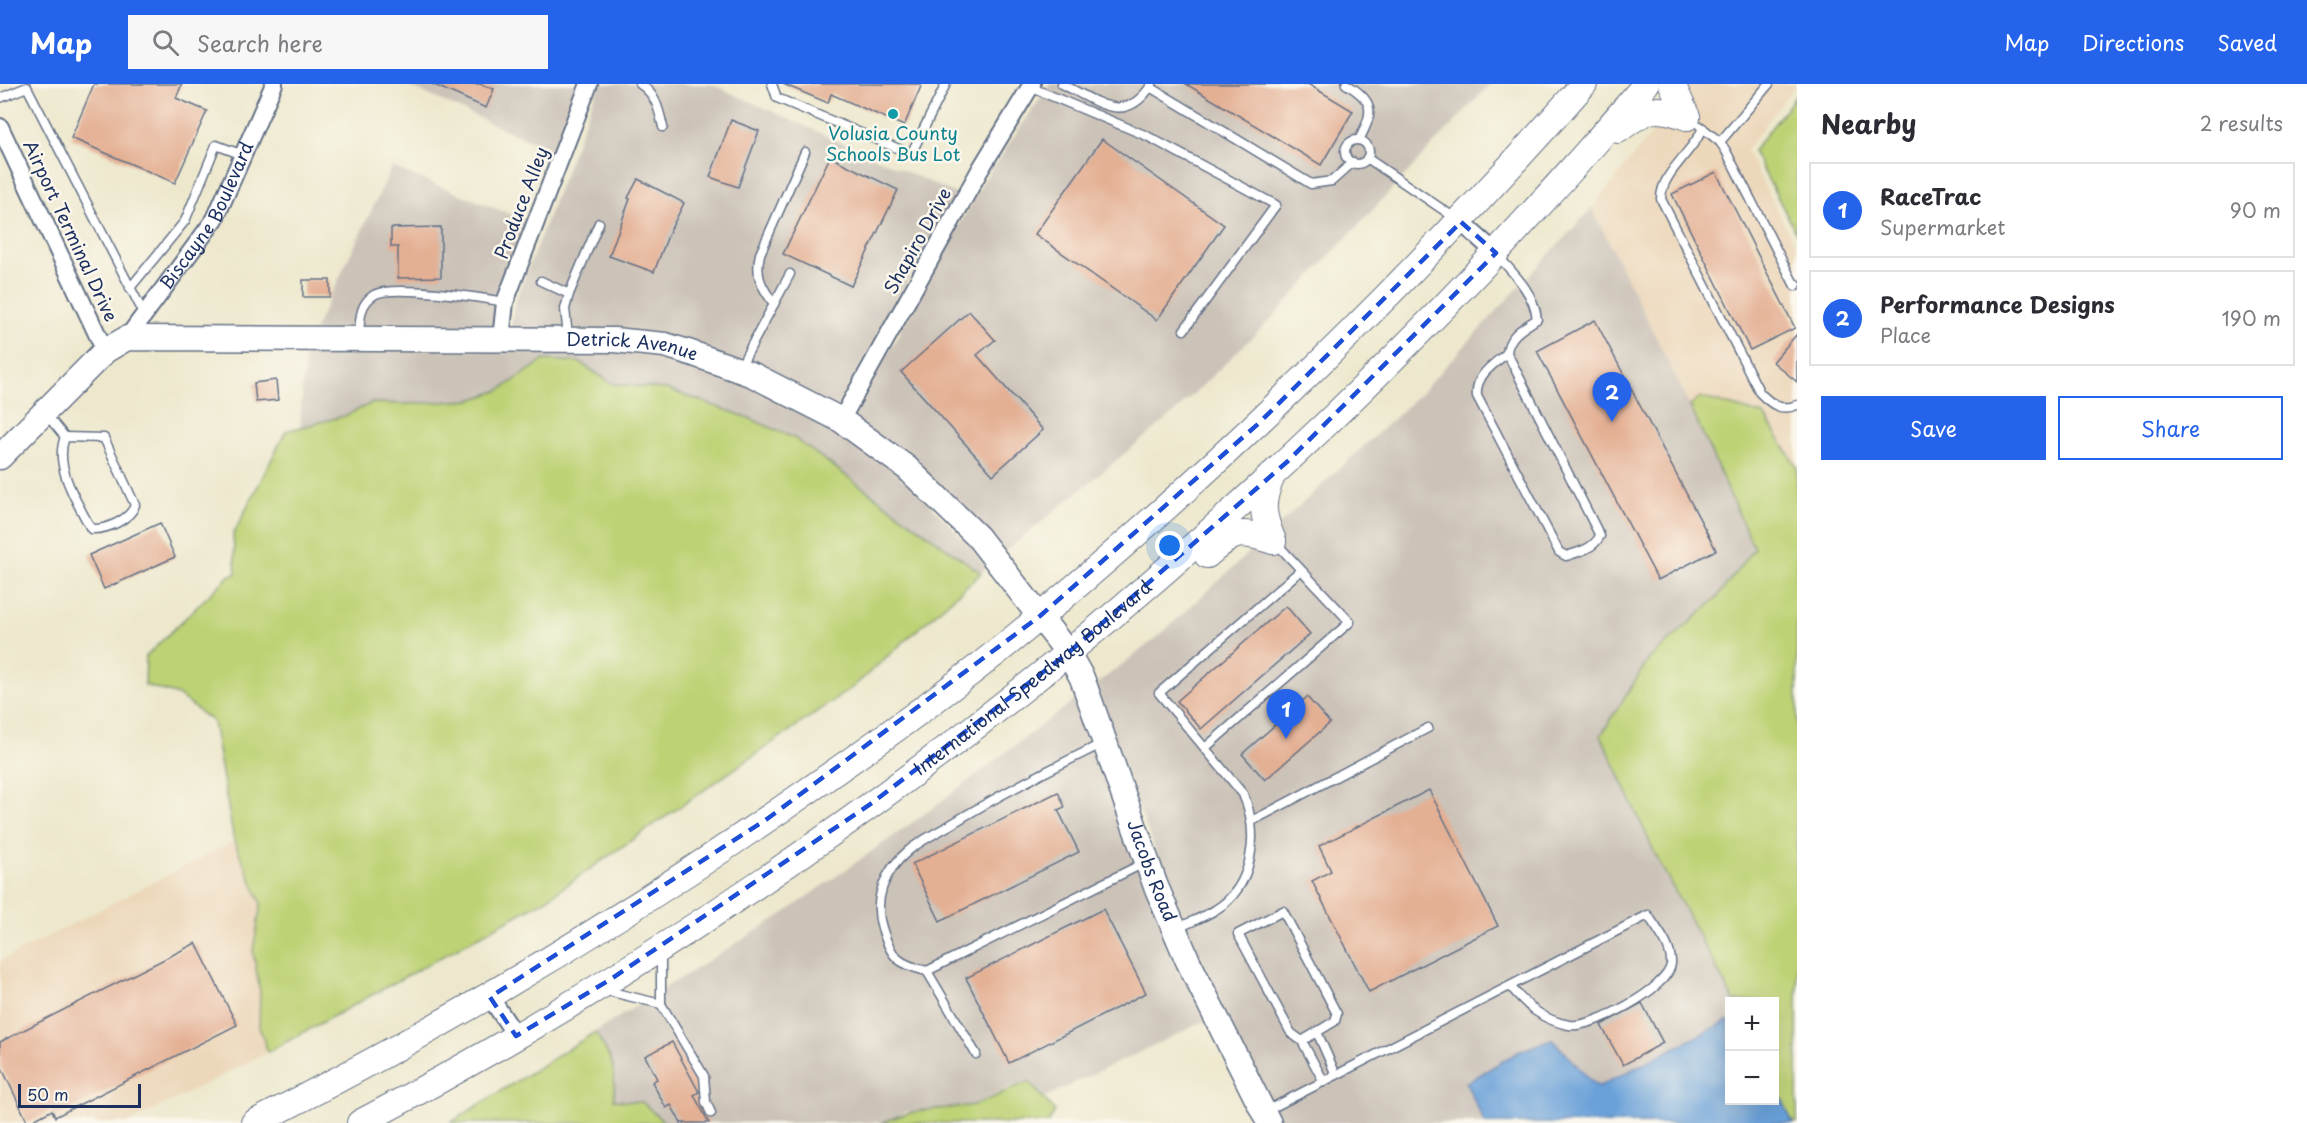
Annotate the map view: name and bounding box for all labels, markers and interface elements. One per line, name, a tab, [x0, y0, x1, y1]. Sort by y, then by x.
search box	[128, 15, 548, 69]
text: Map	[30, 21, 92, 64]
icon: search	[149, 26, 182, 59]
text: Search here	[197, 26, 323, 59]
text: Map	[2004, 26, 2049, 58]
text: Directions	[2082, 26, 2184, 58]
text: Saved	[2217, 26, 2277, 58]
text: Nearby	[1821, 104, 1916, 143]
marker: Volusia County Schools Bus Lot	[886, 107, 900, 121]
text: 2 results	[2200, 108, 2283, 138]
place label: Volusia County Schools Bus Lot	[826, 119, 961, 167]
street label: Airport Terminal Drive	[17, 135, 125, 326]
street label: Biscayne Boulevard	[152, 137, 259, 294]
street label: Produce Alley	[487, 142, 554, 262]
text: RaceTrac	[1880, 179, 1981, 212]
street label: Shapiro Drive	[876, 182, 957, 298]
text: 1	[1838, 195, 1847, 225]
text: 90 m	[2230, 195, 2281, 225]
text: Supermarket	[1880, 212, 2006, 242]
text: Performance Designs	[1880, 287, 2115, 320]
text: 2	[1835, 303, 1850, 333]
text: 190 m	[2222, 303, 2281, 333]
text: Place	[1880, 320, 1931, 350]
street label: Detrick Avenue	[566, 325, 702, 366]
pin: 2	[1592, 372, 1632, 422]
button: Save	[1821, 396, 2046, 460]
button: Share	[2058, 396, 2283, 460]
your location	[1155, 531, 1184, 560]
street label: International Speedway Boulevard	[907, 573, 1157, 781]
pin: 1	[1266, 690, 1306, 739]
street label: Jacobs Road	[1121, 816, 1185, 926]
map controls	[1725, 997, 1779, 1105]
button: +	[1725, 997, 1779, 1051]
button: −	[1725, 1051, 1779, 1105]
scale bar	[18, 1081, 141, 1108]
text: 50 m	[27, 1082, 68, 1106]

